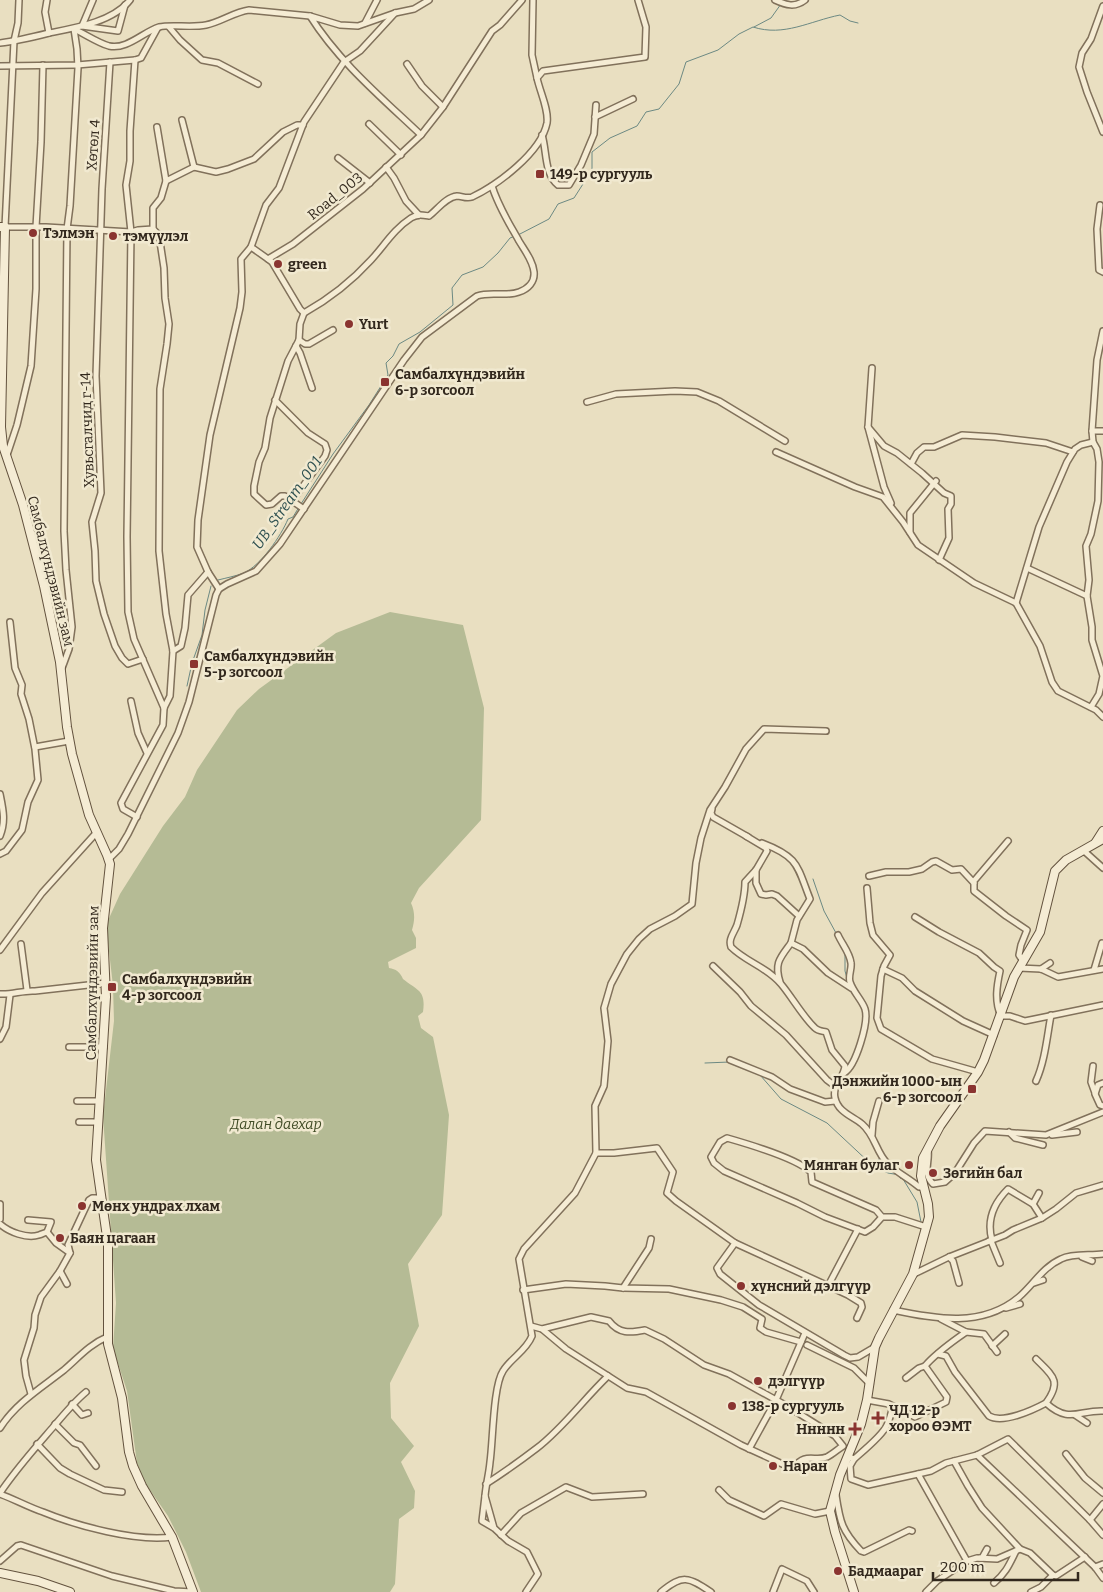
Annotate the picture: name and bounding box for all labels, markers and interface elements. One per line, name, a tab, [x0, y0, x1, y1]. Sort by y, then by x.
street label: Хөтөл 4	[83, 119, 104, 171]
place label: 149-р сургууль	[550, 166, 653, 183]
marker: 149-р сургууль	[534, 168, 546, 180]
street label: Road_003	[304, 169, 366, 224]
place label: Тэлмэн	[43, 225, 95, 242]
marker: Тэлмэн	[27, 227, 39, 239]
place label: тэмүүлэл	[123, 228, 189, 245]
marker: тэмүүлэл	[107, 230, 119, 242]
place label: green	[288, 256, 327, 273]
marker: green	[272, 258, 284, 270]
place label: Yurt	[359, 316, 389, 333]
marker: Yurt	[343, 318, 355, 330]
place label: Самбалхүндэвийн 6-р зогсоол	[395, 366, 525, 399]
street label: Хувьсгалчид г-14	[77, 372, 98, 488]
marker: Самбалхүндэвийн 6-р зогсоол	[379, 376, 391, 388]
water label: UB_Stream_001	[248, 453, 326, 553]
street label: Самбалхүндэвийн зам	[24, 494, 78, 649]
place label: Самбалхүндэвийн 5-р зогсоол	[204, 648, 334, 681]
marker: Самбалхүндэвийн 5-р зогсоол	[188, 658, 200, 670]
street label: Самбалхүндэвийн зам	[83, 905, 102, 1061]
place label: Самбалхүндэвийн 4-р зогсоол	[122, 971, 252, 1004]
marker: Самбалхүндэвийн 4-р зогсоол	[106, 981, 118, 993]
place label: Дэнжийн 1000-ын 6-р зогсоол	[832, 1073, 962, 1106]
marker: Дэнжийн 1000-ын 6-р зогсоол	[966, 1083, 978, 1095]
park label: Далан давхар	[229, 1116, 322, 1133]
place label: Мянган булаг	[804, 1157, 899, 1174]
marker: Мянган булаг	[903, 1159, 915, 1171]
place label: Зөгийн бал	[943, 1165, 1023, 1182]
marker: Зөгийн бал	[927, 1167, 939, 1179]
place label: Мөнх ундрах лхам	[92, 1198, 221, 1215]
marker: Мөнх ундрах лхам	[76, 1200, 88, 1212]
place label: Баян цагаан	[70, 1230, 156, 1247]
marker: Баян цагаан	[54, 1232, 66, 1244]
place label: хүнсний дэлгүүр	[751, 1278, 871, 1295]
marker: хүнсний дэлгүүр	[735, 1280, 747, 1292]
place label: дэлгүүр	[768, 1373, 825, 1390]
marker: дэлгүүр	[752, 1375, 764, 1387]
place label: 138-р сургууль	[742, 1398, 844, 1415]
marker: 138-р сургууль	[726, 1400, 738, 1412]
place label: ЧД 12-р хороо ӨЭМТ	[889, 1402, 972, 1435]
marker: ЧД 12-р хороо ӨЭМТ	[871, 1411, 885, 1425]
place label: Ннннн	[796, 1421, 845, 1438]
marker: Ннннн	[849, 1423, 861, 1435]
place label: Наран	[783, 1458, 827, 1475]
marker: Наран	[767, 1460, 779, 1472]
scale bar	[933, 1550, 1078, 1582]
text: 200 m	[940, 1558, 985, 1576]
place label: Бадмаараг	[848, 1563, 923, 1580]
marker: Бадмаараг	[832, 1565, 844, 1577]

